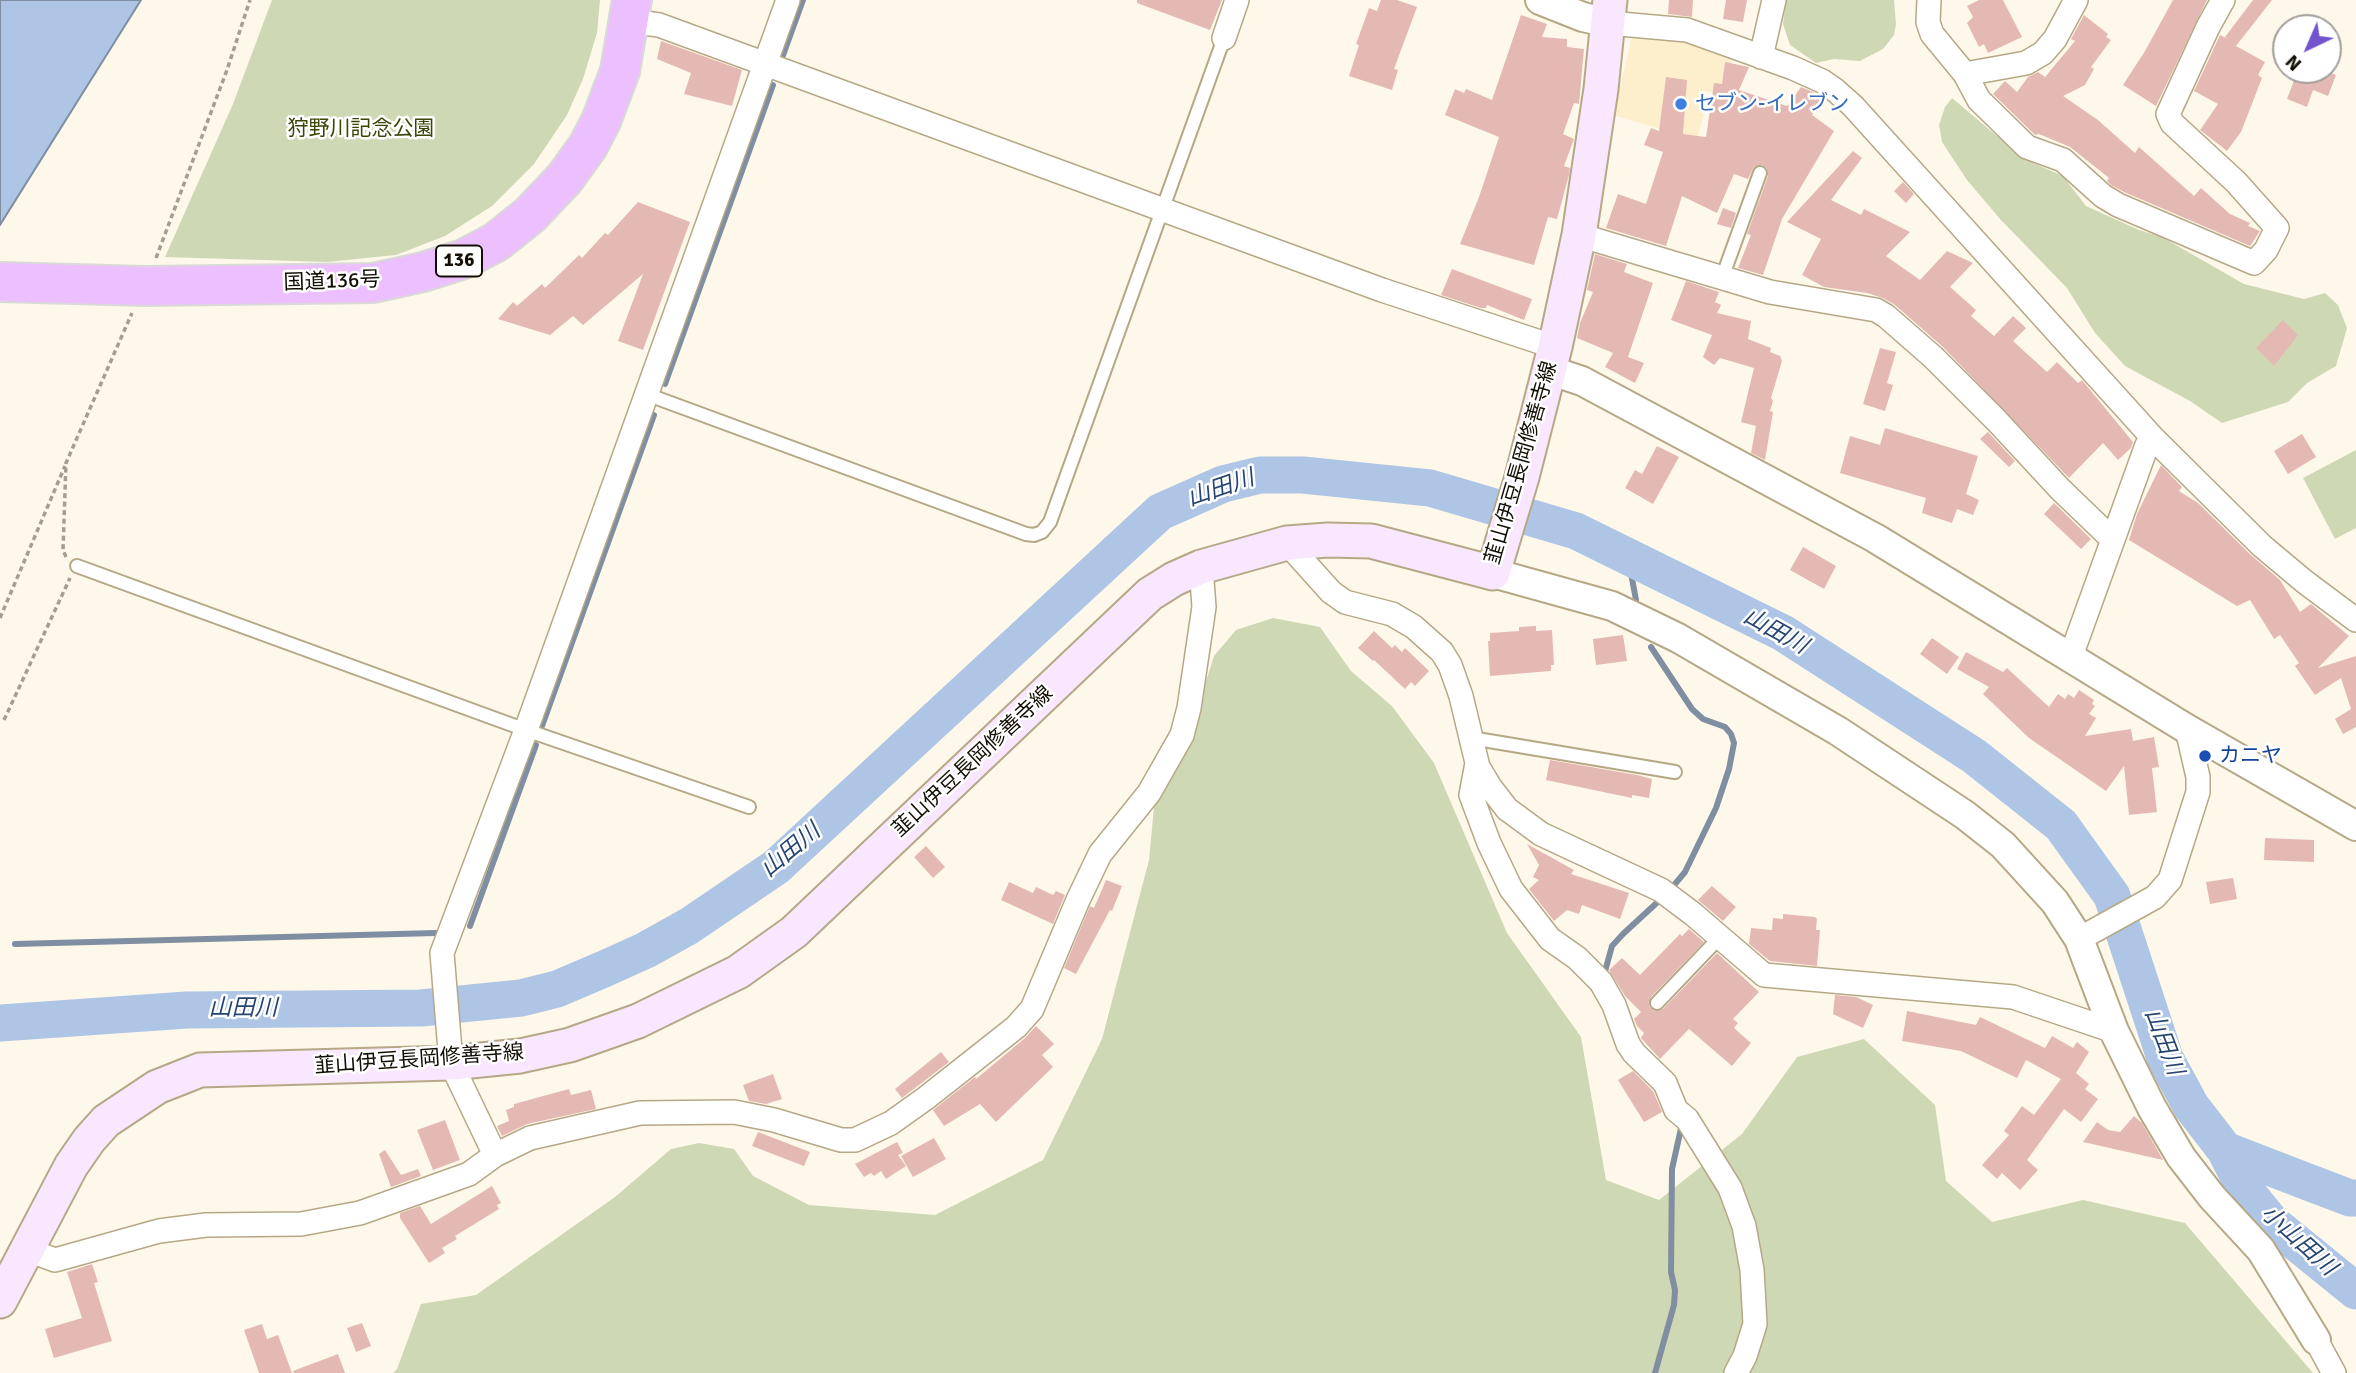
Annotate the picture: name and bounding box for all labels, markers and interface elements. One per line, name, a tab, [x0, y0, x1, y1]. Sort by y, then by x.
north arrow	[2272, 14, 2342, 84]
text: N	[2281, 49, 2307, 76]
place label: セブン-イレブン	[1695, 91, 1849, 117]
marker: セブン-イレブン	[1673, 96, 1689, 112]
park label: 狩野川記念公園	[288, 116, 434, 142]
road number: 136	[436, 246, 482, 276]
street label: 国道136号	[283, 268, 381, 296]
street label: 韮山伊豆長岡修善寺線	[1481, 359, 1563, 567]
water label: 山田川	[1184, 465, 1258, 513]
water label: 山田川	[1738, 603, 1812, 661]
street label: 韮山伊豆長岡修善寺線	[888, 681, 1058, 843]
place label: カニヤ	[2219, 743, 2282, 769]
marker: カニヤ	[2197, 748, 2213, 764]
water label: 山田川	[756, 818, 826, 884]
water label: 山田川	[209, 995, 277, 1023]
water label: 山田川	[2138, 1005, 2188, 1079]
street label: 韮山伊豆長岡修善寺線	[313, 1040, 525, 1080]
water label: 小山田川	[2255, 1200, 2341, 1282]

